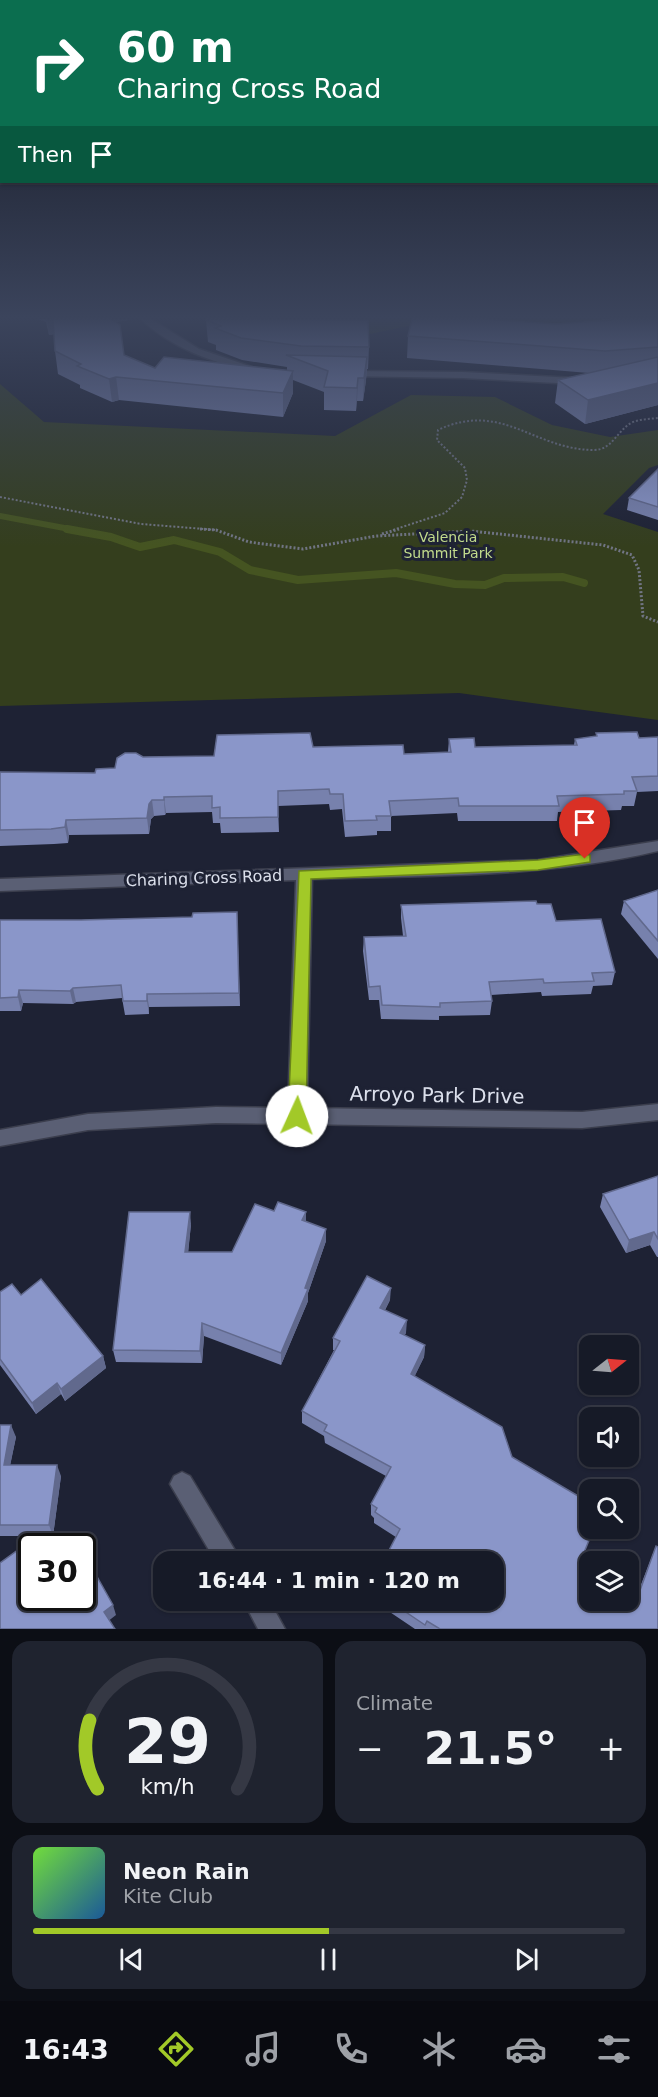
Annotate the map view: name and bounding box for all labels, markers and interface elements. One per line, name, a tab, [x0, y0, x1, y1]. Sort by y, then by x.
text: 60 m	[117, 23, 234, 72]
icon: right	[18, 24, 96, 102]
text: Charing Cross Road	[117, 73, 381, 104]
icon: arrive	[85, 138, 118, 171]
text: Then	[18, 142, 73, 167]
park label: Valencia Summit Park	[403, 529, 493, 561]
pin	[559, 797, 610, 859]
icon: arrive	[568, 806, 601, 839]
street label: Charing Cross Road	[125, 866, 283, 890]
street label: Arroyo Park Drive	[349, 1081, 525, 1109]
position arrow	[265, 1084, 329, 1148]
north arrow	[579, 1335, 639, 1395]
map controls	[579, 1335, 639, 1611]
button: sound	[579, 1407, 639, 1467]
button: search	[579, 1479, 639, 1539]
speed limit sign: 30	[18, 1533, 96, 1611]
button: layers	[579, 1551, 639, 1611]
text: 16:44 · 1 min · 120 m	[197, 1568, 460, 1593]
text: Climate	[356, 1691, 433, 1715]
text: 29	[124, 1705, 211, 1778]
text: 21.5°	[424, 1722, 557, 1775]
text: −	[356, 1729, 384, 1768]
text: +	[597, 1729, 625, 1768]
text: km/h	[140, 1774, 195, 1799]
text: Neon Rain	[123, 1859, 250, 1884]
text: Kite Club	[123, 1884, 213, 1908]
icon: previous	[115, 1943, 148, 1976]
icon: pause	[312, 1943, 345, 1976]
icon: next	[510, 1943, 543, 1976]
icon: directions	[155, 2028, 197, 2070]
icon: music	[242, 2028, 284, 2070]
icon: phone	[330, 2028, 372, 2070]
icon: climate	[418, 2028, 460, 2070]
icon: car	[505, 2028, 547, 2070]
icon: filters	[593, 2028, 635, 2070]
text: 16:43	[23, 2034, 109, 2065]

